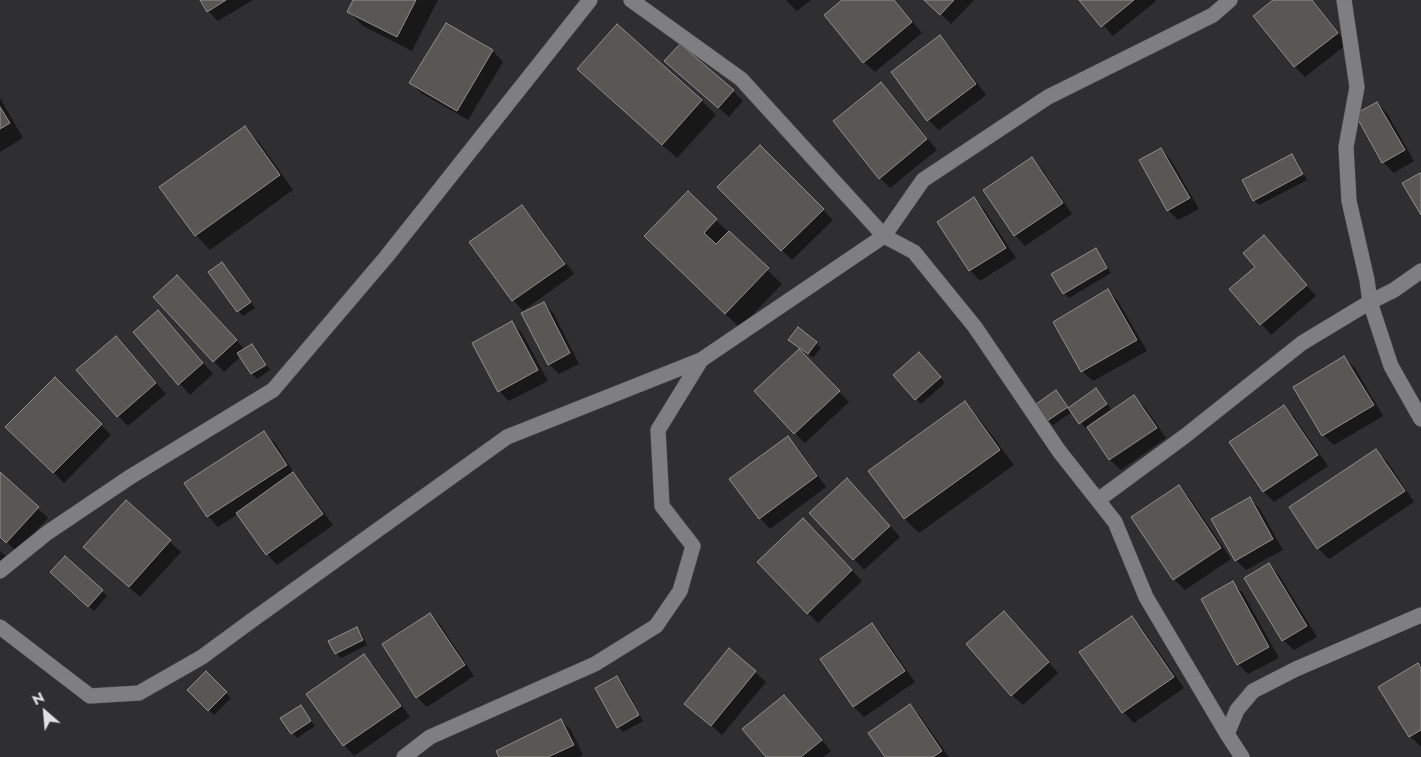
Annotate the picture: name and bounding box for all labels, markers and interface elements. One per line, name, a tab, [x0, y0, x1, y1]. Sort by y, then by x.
north arrow	[20, 687, 70, 737]
text: N	[29, 687, 48, 710]

